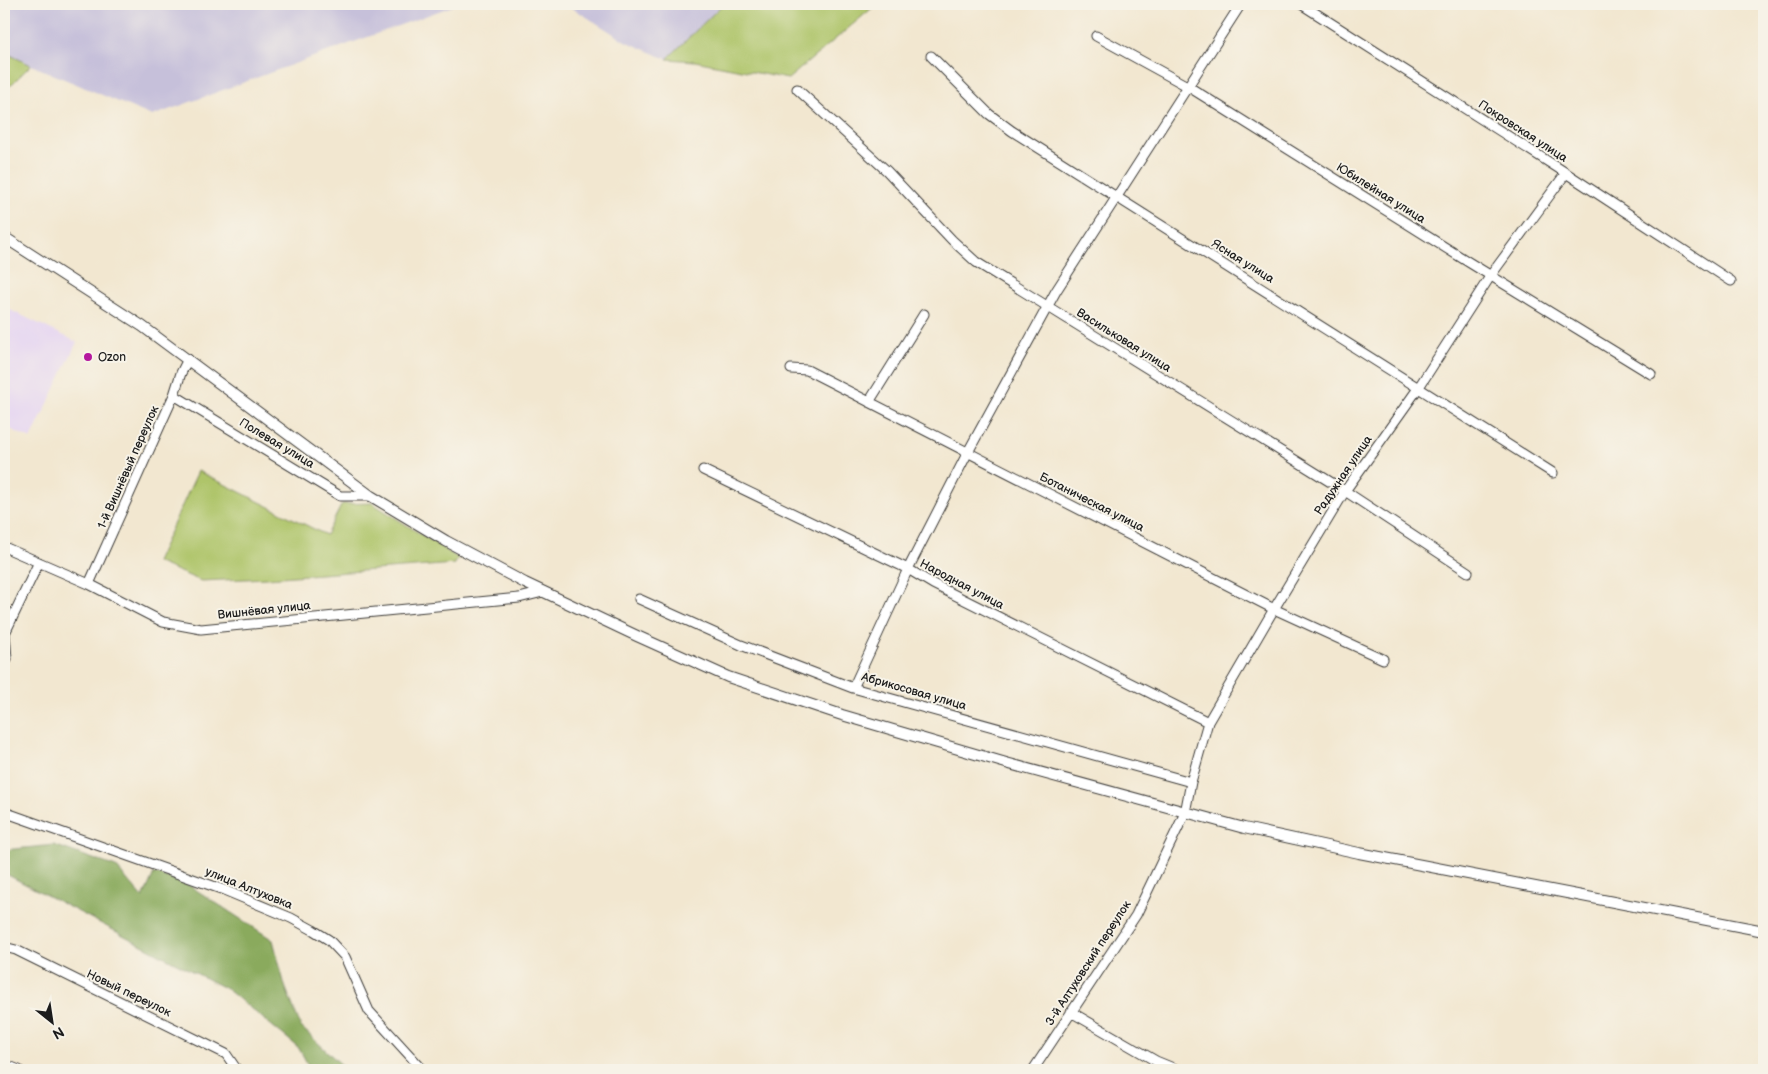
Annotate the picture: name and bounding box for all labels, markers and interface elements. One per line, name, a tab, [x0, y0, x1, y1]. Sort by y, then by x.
street label: Покровская улица	[1475, 97, 1570, 166]
street label: Юбилейная улица	[1333, 160, 1428, 227]
street label: Ясная улица	[1209, 236, 1277, 287]
street label: Васильковая улица	[1074, 305, 1174, 376]
place label: Ozon	[98, 350, 126, 365]
marker: Ozon	[82, 351, 94, 363]
street label: 1-й Вишнёвый переулок	[95, 403, 163, 531]
street label: Полевая улица	[236, 415, 317, 472]
street label: Радужная улица	[1311, 433, 1376, 518]
street label: Ботаническая улица	[1037, 470, 1147, 535]
street label: Народная улица	[917, 556, 1006, 613]
street label: Вишнёвая улица	[217, 598, 311, 623]
street label: Абрикосовая улица	[859, 669, 968, 714]
street label: улица Алтуховка	[203, 864, 295, 913]
street label: 3-й Алтуховский переулок	[1042, 897, 1135, 1029]
street label: Новый переулок	[84, 966, 174, 1021]
north arrow	[28, 996, 78, 1046]
text: N	[49, 1023, 67, 1043]

